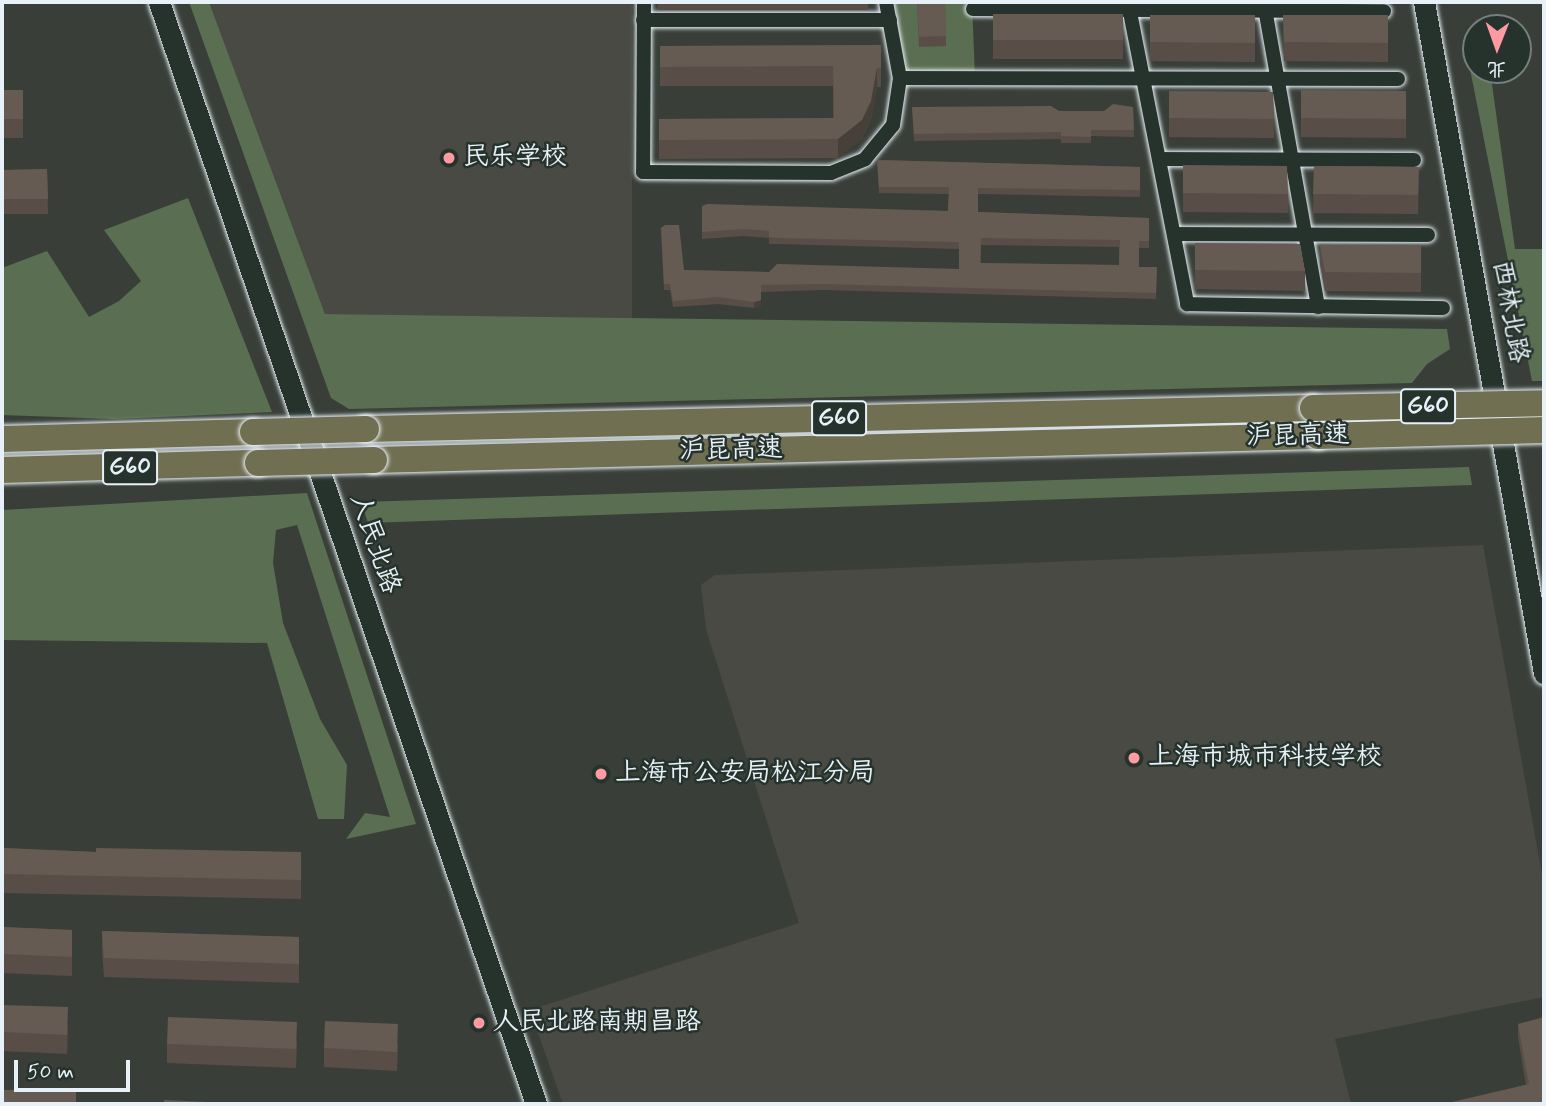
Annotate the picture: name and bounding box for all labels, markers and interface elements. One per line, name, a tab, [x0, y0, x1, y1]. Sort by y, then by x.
north arrow	[1462, 14, 1532, 84]
text: 北	[1487, 56, 1506, 81]
place label: 民乐学校	[463, 142, 567, 174]
marker: 民乐学校	[441, 150, 457, 166]
street label: 西林北路	[1485, 258, 1533, 366]
road number: G60	[1400, 386, 1456, 426]
road number: G60	[811, 398, 867, 438]
street label: 沪昆高速	[1246, 420, 1350, 454]
street label: 沪昆高速	[679, 434, 783, 468]
road number: G60	[102, 446, 158, 488]
street label: 人民北路	[342, 490, 406, 598]
place label: 上海市城市科技学校	[1148, 742, 1382, 774]
marker: 上海市城市科技学校	[1126, 750, 1142, 766]
place label: 上海市公安局松江分局	[615, 758, 875, 790]
marker: 上海市公安局松江分局	[593, 766, 609, 782]
place label: 人民北路南期昌路	[493, 1007, 701, 1039]
marker: 人民北路南期昌路	[471, 1015, 487, 1031]
scale bar	[18, 1046, 133, 1090]
text: 50 m	[27, 1058, 74, 1086]

